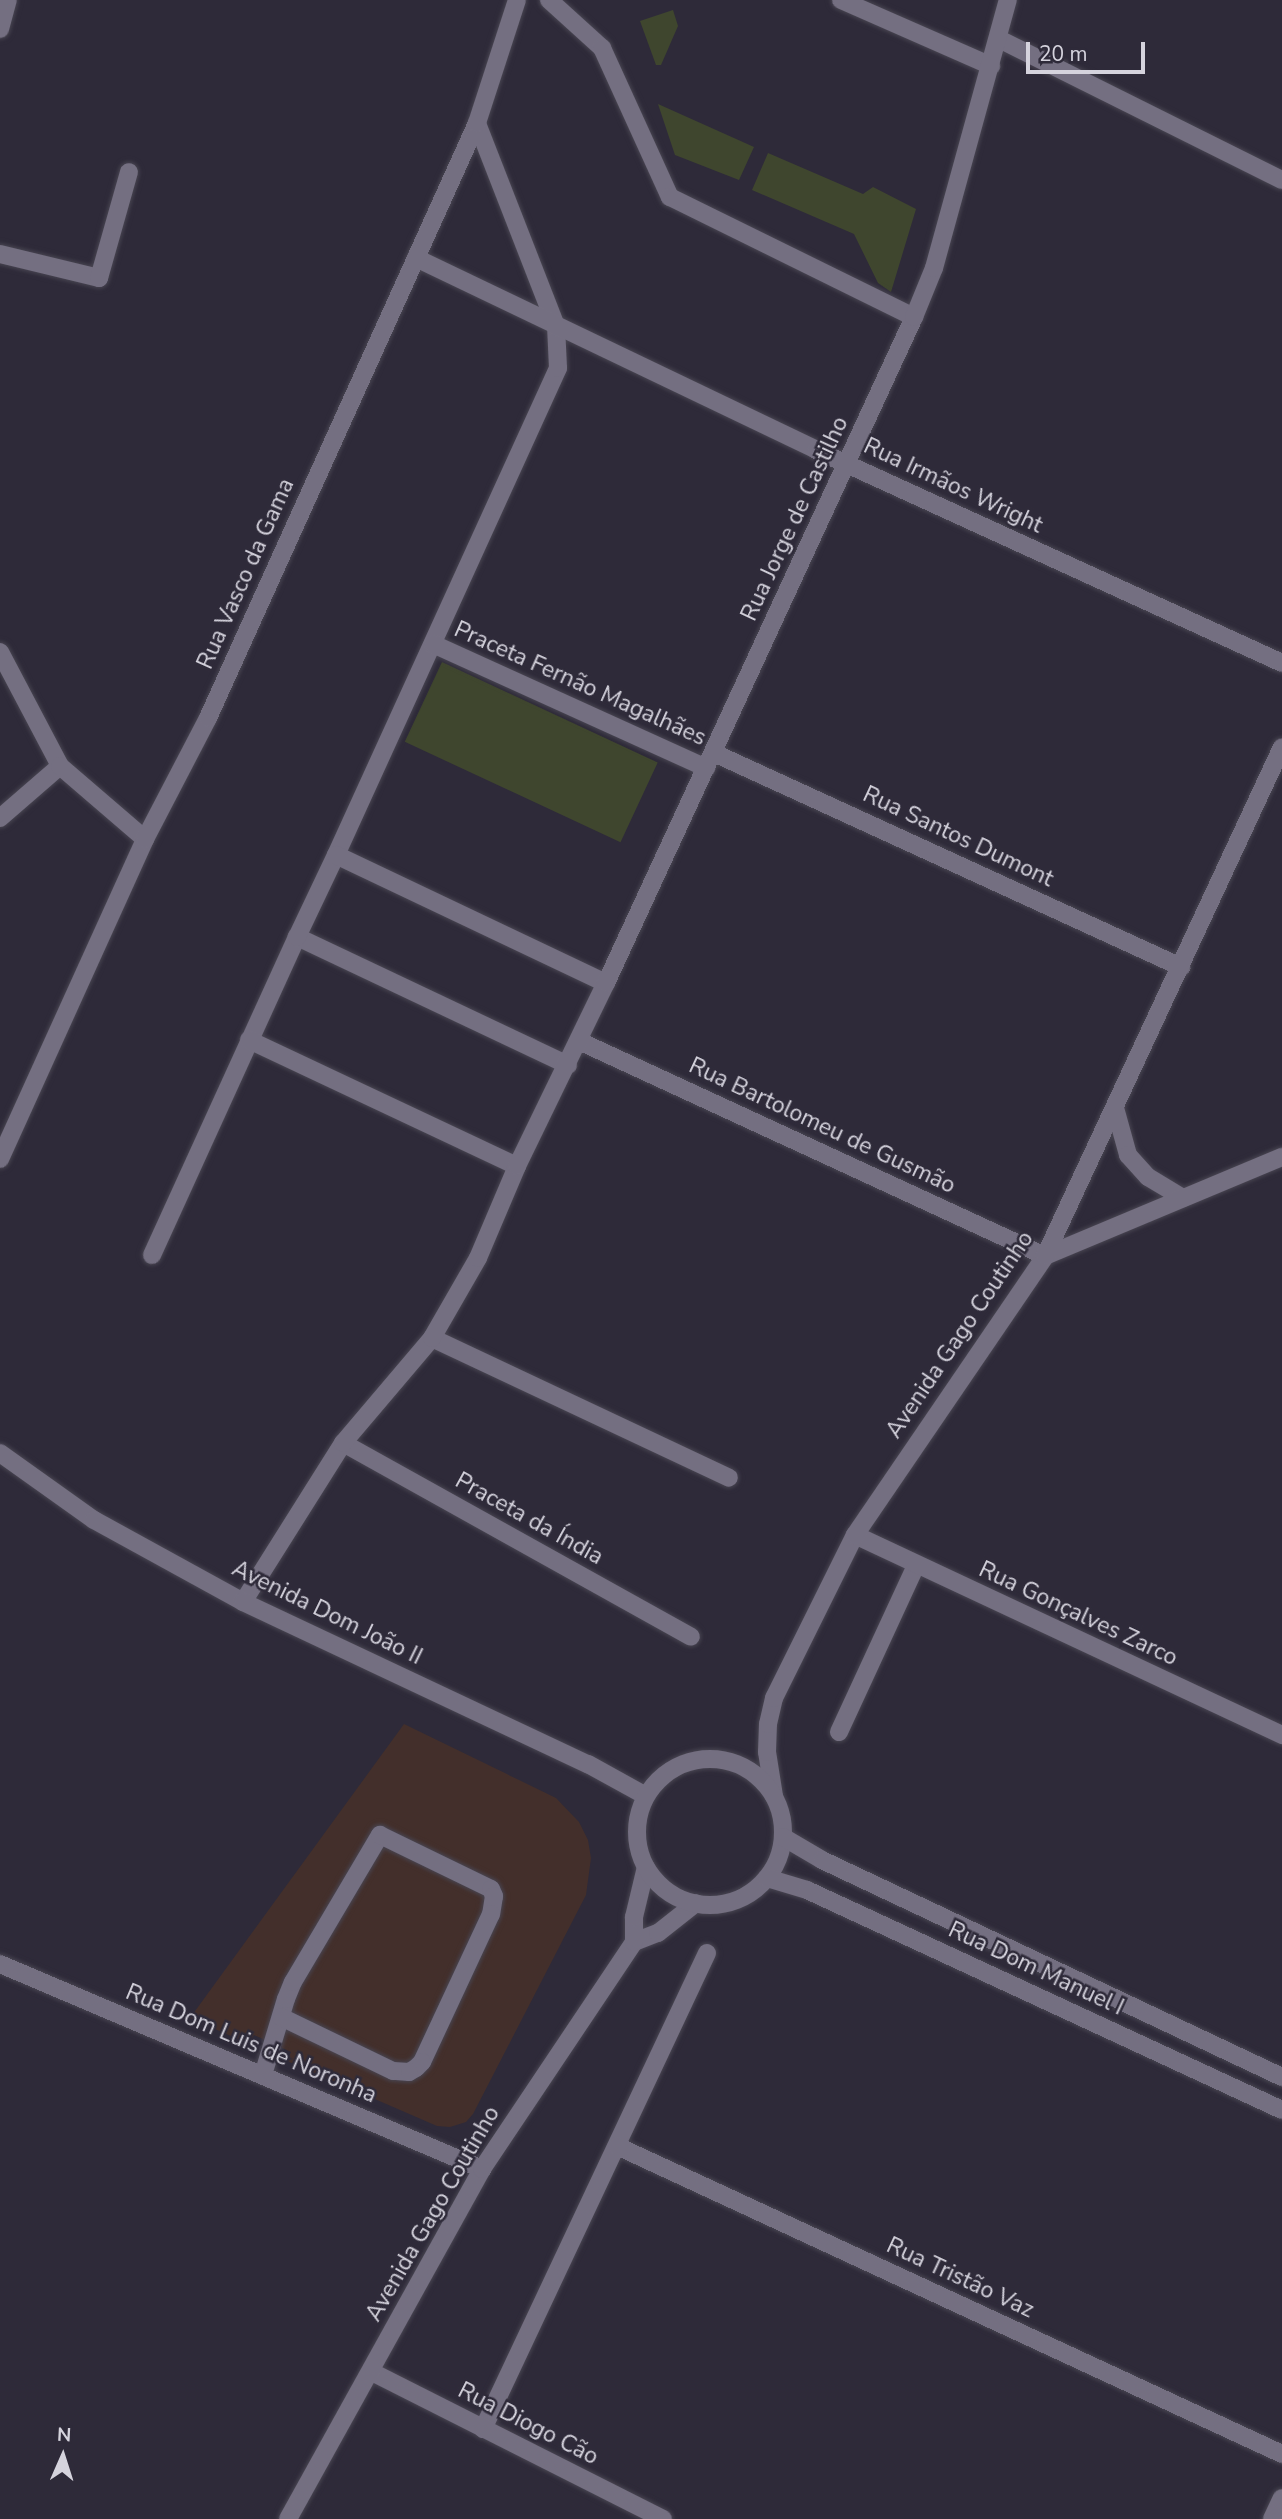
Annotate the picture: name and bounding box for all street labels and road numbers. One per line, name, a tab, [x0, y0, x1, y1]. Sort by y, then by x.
street label: Rua Jorge de Castilho	[736, 412, 854, 626]
street label: Rua Irmãos Wright	[859, 432, 1047, 540]
street label: Rua Vasco da Gama	[192, 474, 300, 674]
street label: Praceta Fernão Magalhães	[450, 616, 710, 752]
street label: Rua Santos Dumont	[858, 781, 1058, 893]
street label: Rua Bartolomeu de Gusmão	[684, 1052, 960, 1200]
street label: Avenida Gago Coutinho	[880, 1226, 1040, 1444]
street label: Praceta da Índia	[450, 1467, 608, 1571]
street label: Avenida Dom João II	[227, 1555, 427, 1671]
street label: Rua Gonçalves Zarco	[974, 1556, 1182, 1672]
street label: Rua Dom Manuel I	[944, 1916, 1128, 2022]
street label: Rua Dom Luis de Noronha	[121, 1979, 381, 2109]
street label: Avenida Gago Coutinho	[360, 2102, 506, 2326]
street label: Rua Tristão Vaz	[882, 2232, 1038, 2324]
street label: Rua Diogo Cão	[453, 2377, 603, 2471]

